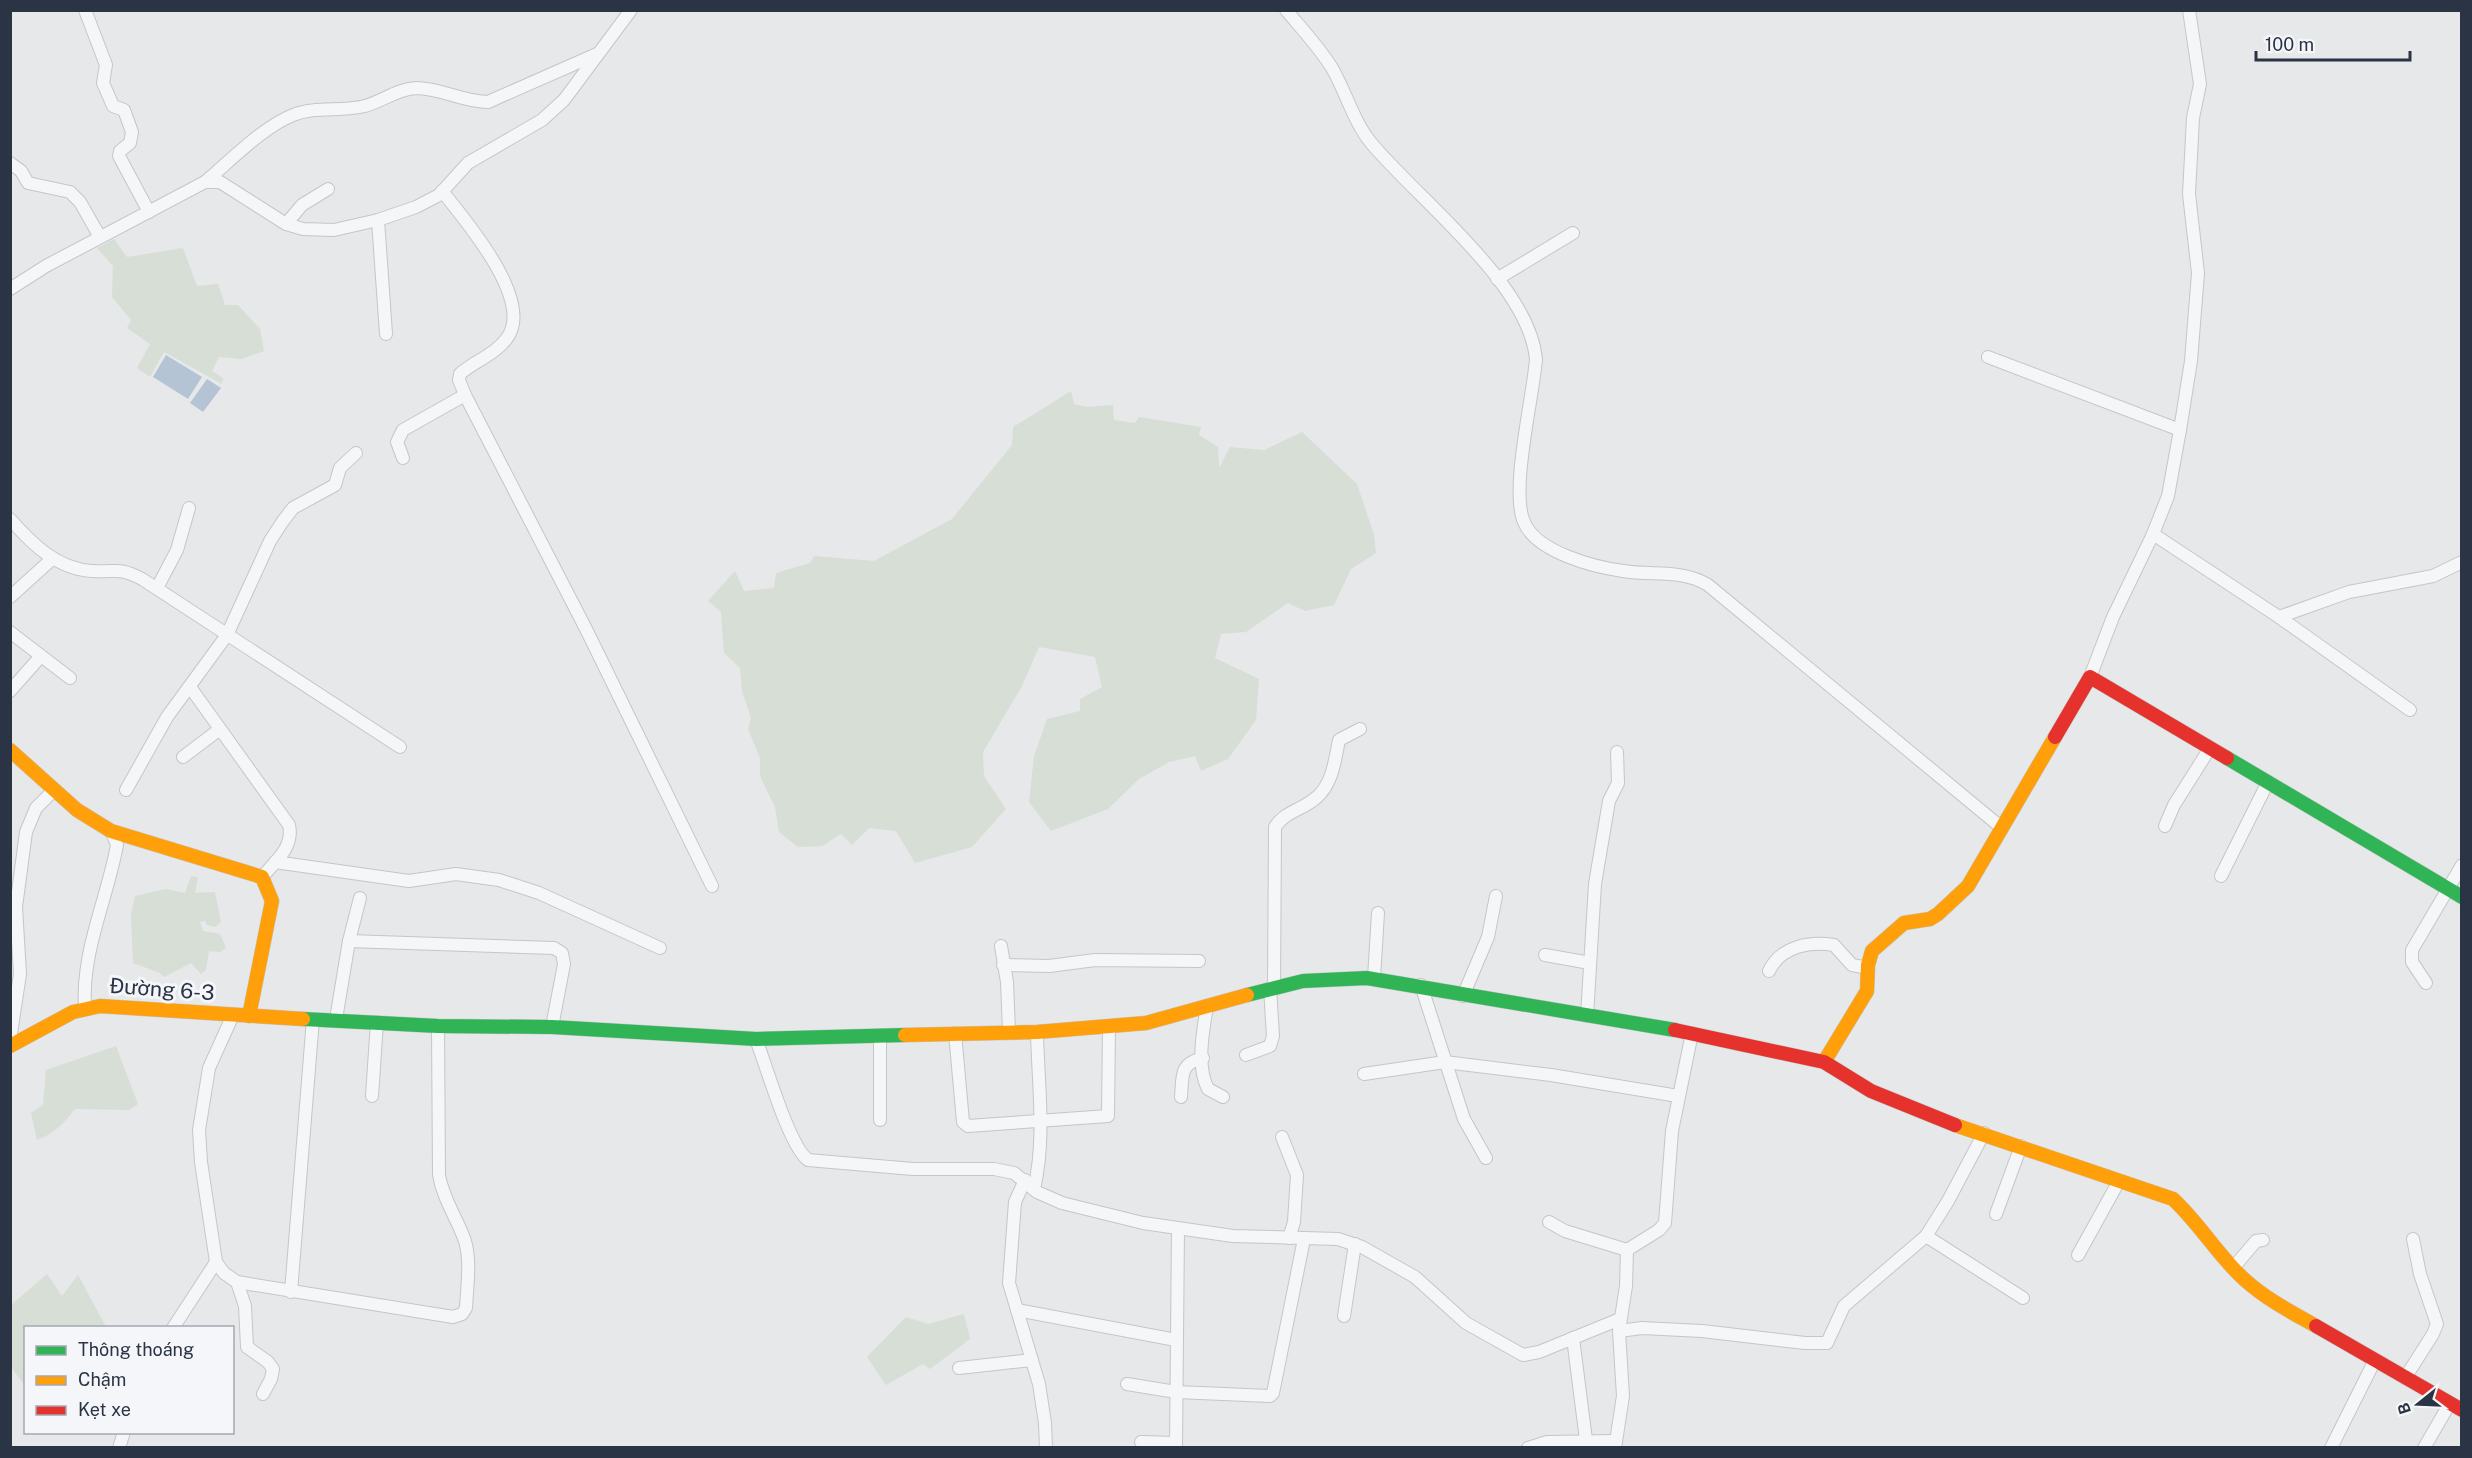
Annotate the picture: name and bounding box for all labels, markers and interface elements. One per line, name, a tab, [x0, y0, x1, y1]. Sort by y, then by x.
scale bar	[2256, 24, 2410, 62]
text: 100 m	[2265, 34, 2314, 55]
street label: Đường 6-3	[109, 973, 215, 1005]
legend	[24, 1326, 234, 1434]
text: Thông thoáng	[78, 1339, 194, 1360]
text: Chậm	[78, 1369, 126, 1390]
north arrow	[2388, 1374, 2448, 1434]
text: Kẹt xe	[78, 1399, 131, 1420]
text: B	[2393, 1400, 2415, 1417]

